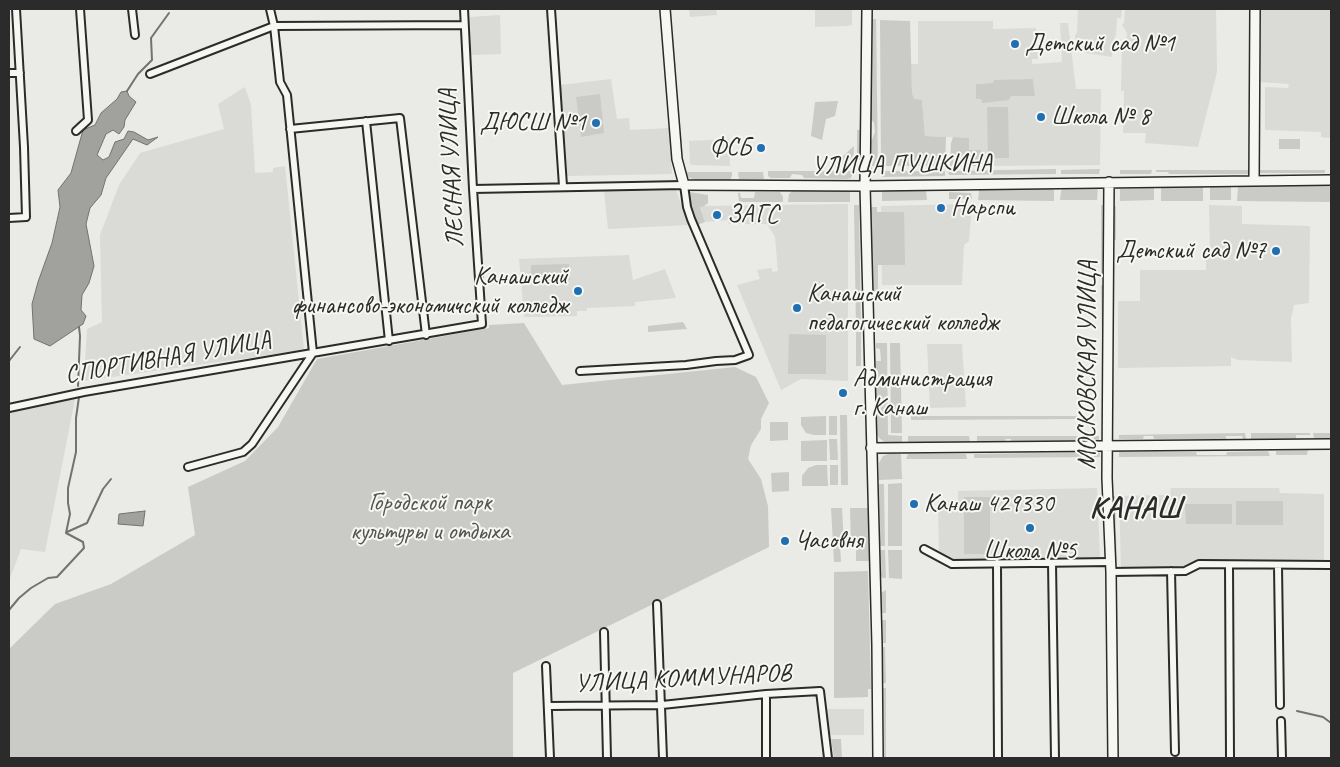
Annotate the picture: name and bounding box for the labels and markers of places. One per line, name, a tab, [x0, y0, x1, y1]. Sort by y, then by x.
place label: Детский сад №1	[1025, 29, 1175, 59]
marker: Детский сад №1	[1009, 38, 1021, 50]
place label: Школа № 8	[1051, 102, 1150, 132]
place label: ДЮСШ №1	[480, 108, 586, 138]
marker: Школа № 8	[1035, 111, 1047, 123]
marker: ДЮСШ №1	[590, 117, 602, 129]
place label: ФСБ	[709, 133, 751, 163]
marker: ФСБ	[755, 142, 767, 154]
place label: Нарспи	[951, 193, 1015, 223]
place label: ЗАГС	[727, 200, 778, 230]
marker: Нарспи	[935, 202, 947, 214]
marker: ЗАГС	[711, 209, 723, 221]
place label: Детский сад №7	[1116, 236, 1266, 266]
marker: Детский сад №7	[1270, 245, 1282, 257]
place label: Канашский финансово-экономичский колледж	[292, 262, 568, 321]
place label: Канашский педагогический колледж	[807, 279, 998, 338]
marker: Канашский финансово-экономичский колледж	[572, 285, 584, 297]
marker: Канашский педагогический колледж	[791, 302, 803, 314]
place label: Администрация г. Канаш	[853, 364, 991, 423]
marker: Администрация г. Канаш	[837, 387, 849, 399]
place label: Канаш 429330	[924, 489, 1054, 519]
marker: Канаш 429330	[908, 498, 920, 510]
marker: Школа №5	[1024, 522, 1036, 534]
place label: Часовня	[795, 526, 863, 556]
marker: Часовня	[779, 535, 791, 547]
place label: Школа №5	[983, 536, 1077, 566]

